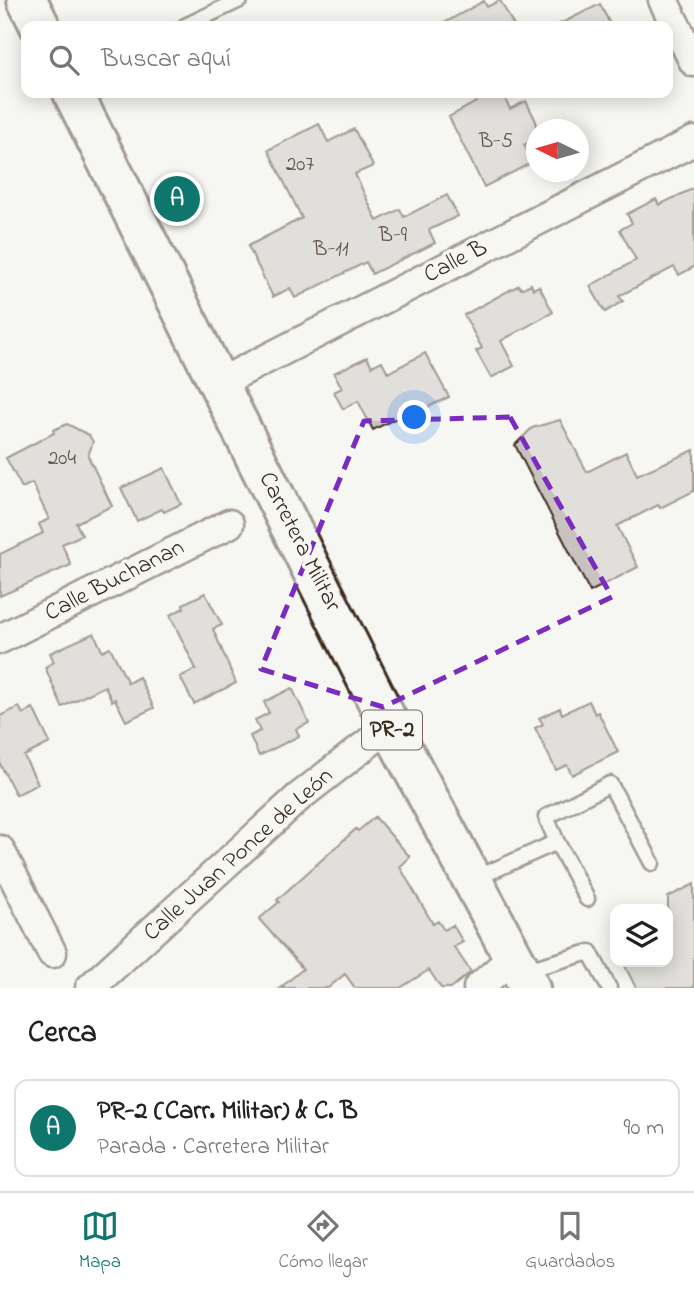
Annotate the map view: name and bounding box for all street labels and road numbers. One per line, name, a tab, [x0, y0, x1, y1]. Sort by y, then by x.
street label: Calle B	[418, 231, 494, 293]
street label: Carretera Militar	[249, 466, 350, 618]
street label: Calle Buchanan	[39, 531, 191, 631]
road number: PR-2	[362, 710, 422, 750]
street label: Calle Juan Ponce de León	[136, 760, 342, 950]

